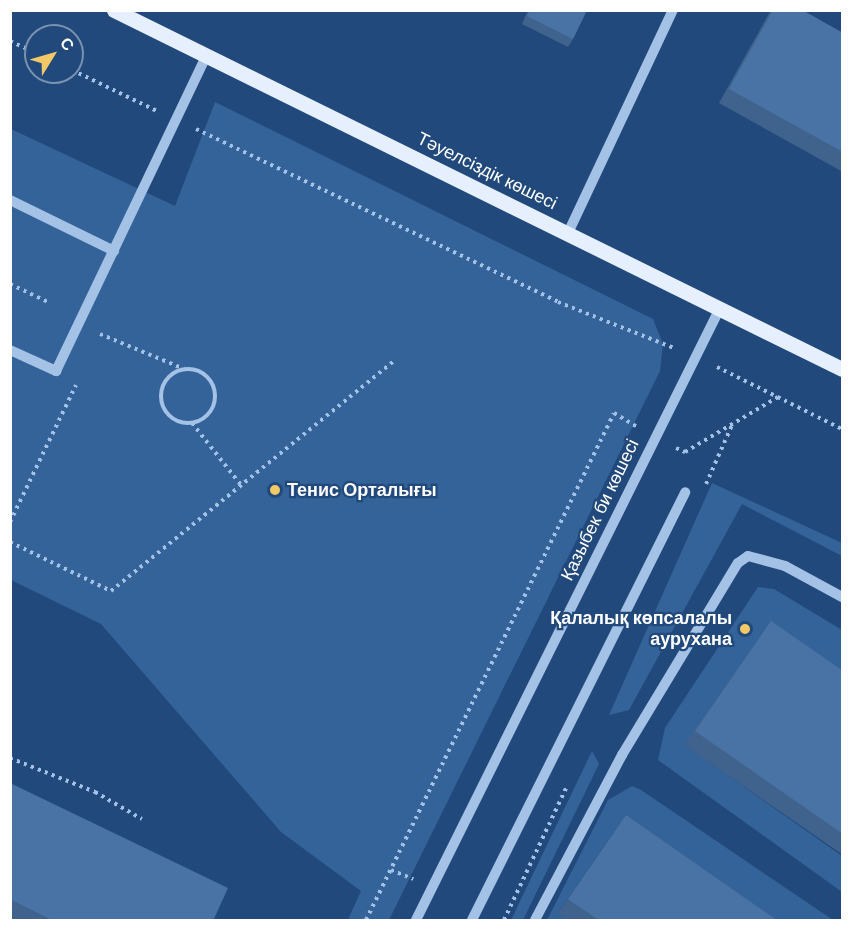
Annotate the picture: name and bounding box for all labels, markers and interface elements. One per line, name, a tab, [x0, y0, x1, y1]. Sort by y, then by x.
north arrow	[24, 24, 84, 84]
text: С	[55, 33, 79, 55]
street label: Тәуелсіздік көшесі	[413, 128, 561, 214]
street label: Қазыбек би көшесі	[556, 436, 644, 584]
place label: Тенис Орталығы	[287, 479, 437, 501]
marker: Тенис Орталығы	[268, 483, 282, 497]
place label: Қалалық көпсалалы аурухана	[550, 608, 732, 650]
marker: Қалалық көпсалалы аурухана	[736, 620, 754, 638]

